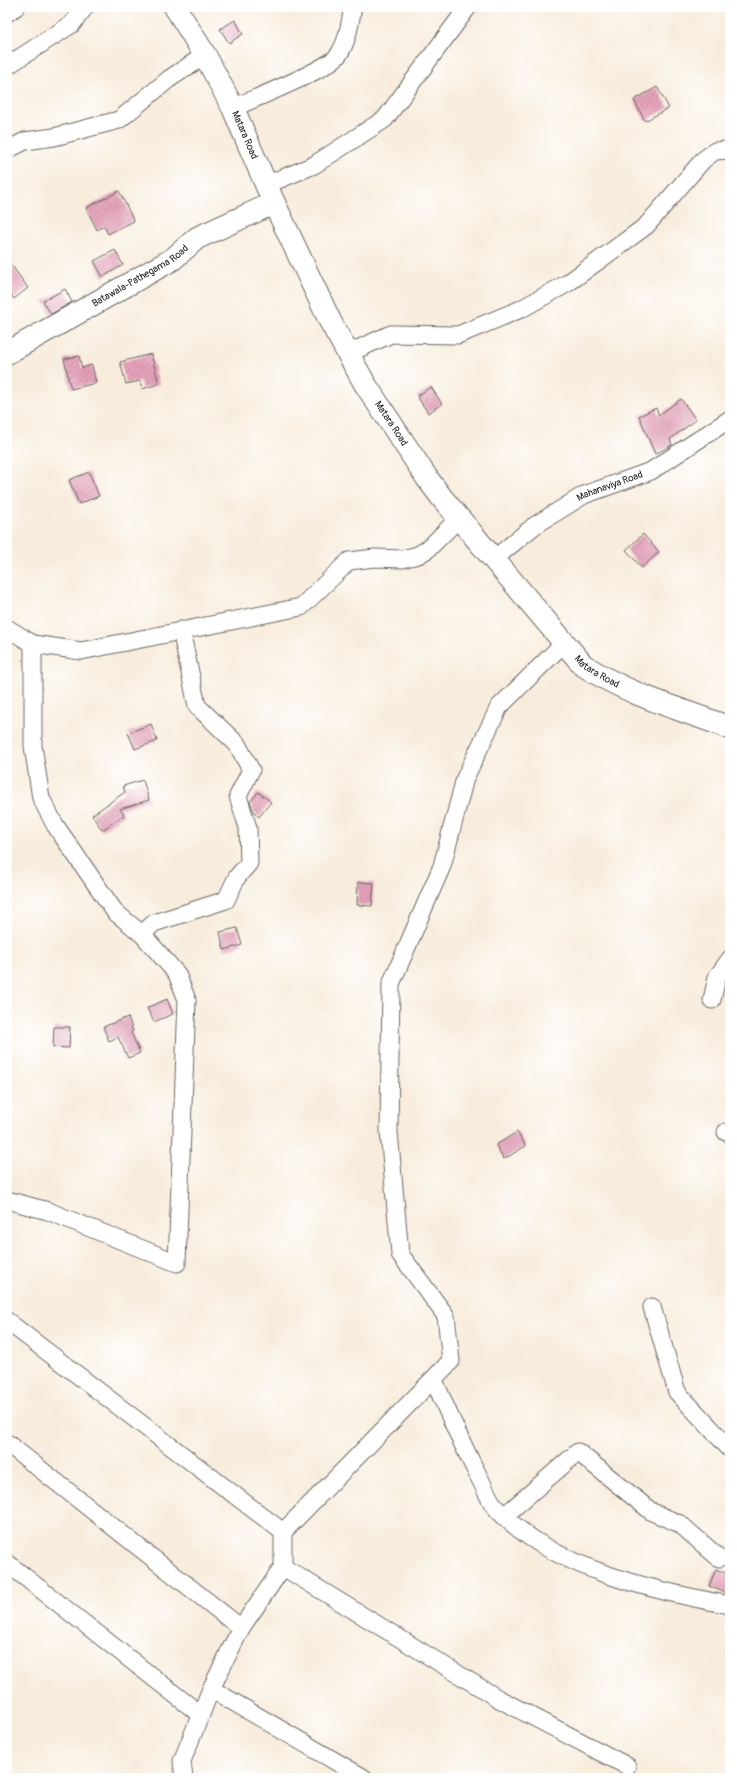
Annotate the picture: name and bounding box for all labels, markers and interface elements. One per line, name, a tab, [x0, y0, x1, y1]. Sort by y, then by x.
street label: Matara Road	[229, 109, 260, 161]
street label: Batawala-Pathegama Road	[90, 242, 191, 310]
street label: Matara Road	[372, 399, 410, 448]
street label: Mahanaviya Road	[575, 468, 644, 504]
street label: Matara Road	[572, 653, 621, 691]

